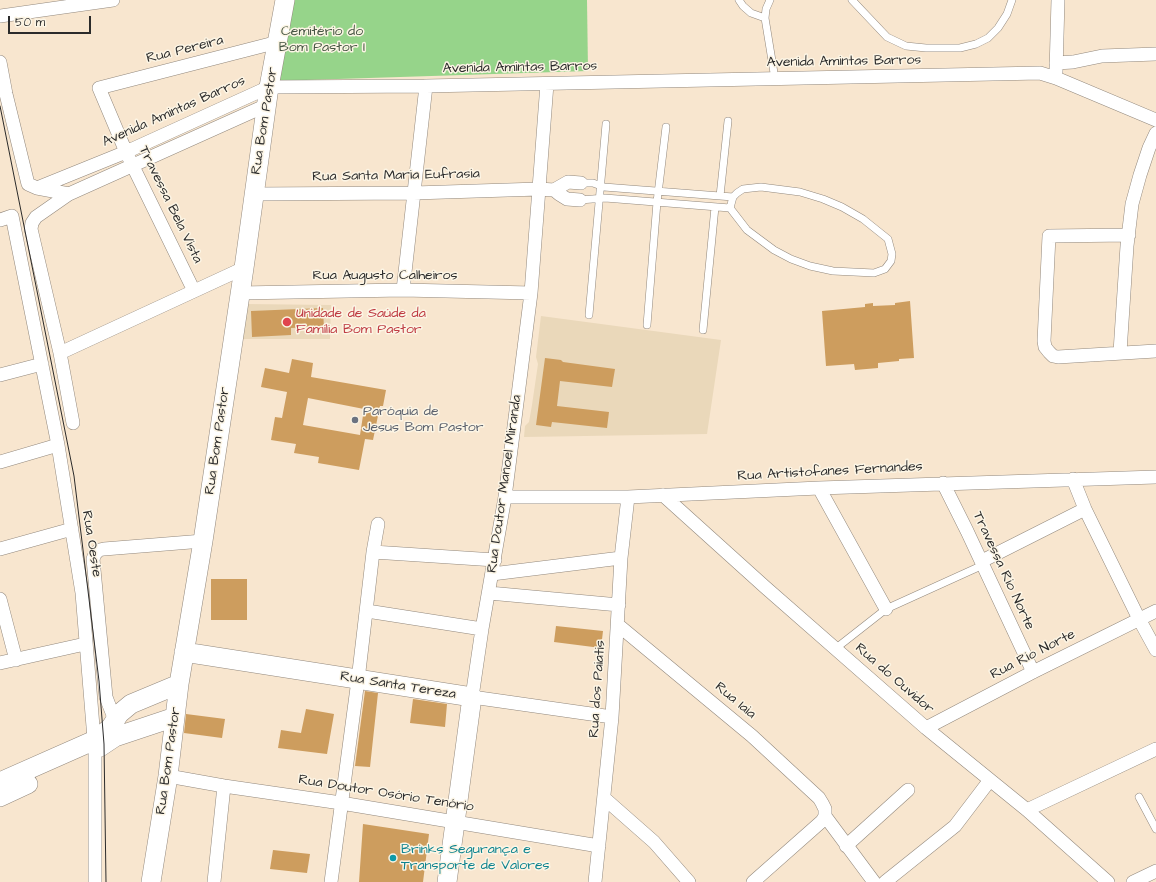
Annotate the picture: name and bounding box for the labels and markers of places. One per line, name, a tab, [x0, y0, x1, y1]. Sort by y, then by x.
place label: Unidade de Saúde da Família Bom Pastor	[296, 306, 426, 338]
marker: Unidade de Saúde da Família Bom Pastor	[281, 316, 293, 328]
place label: Paróquia de Jesus Bom Pastor	[363, 404, 483, 436]
marker: Paróquia de Jesus Bom Pastor	[350, 415, 360, 425]
place label: Brinks Segurança e Transporte de Valores	[401, 842, 549, 874]
marker: Brinks Segurança e Transporte de Valores	[388, 853, 398, 863]

